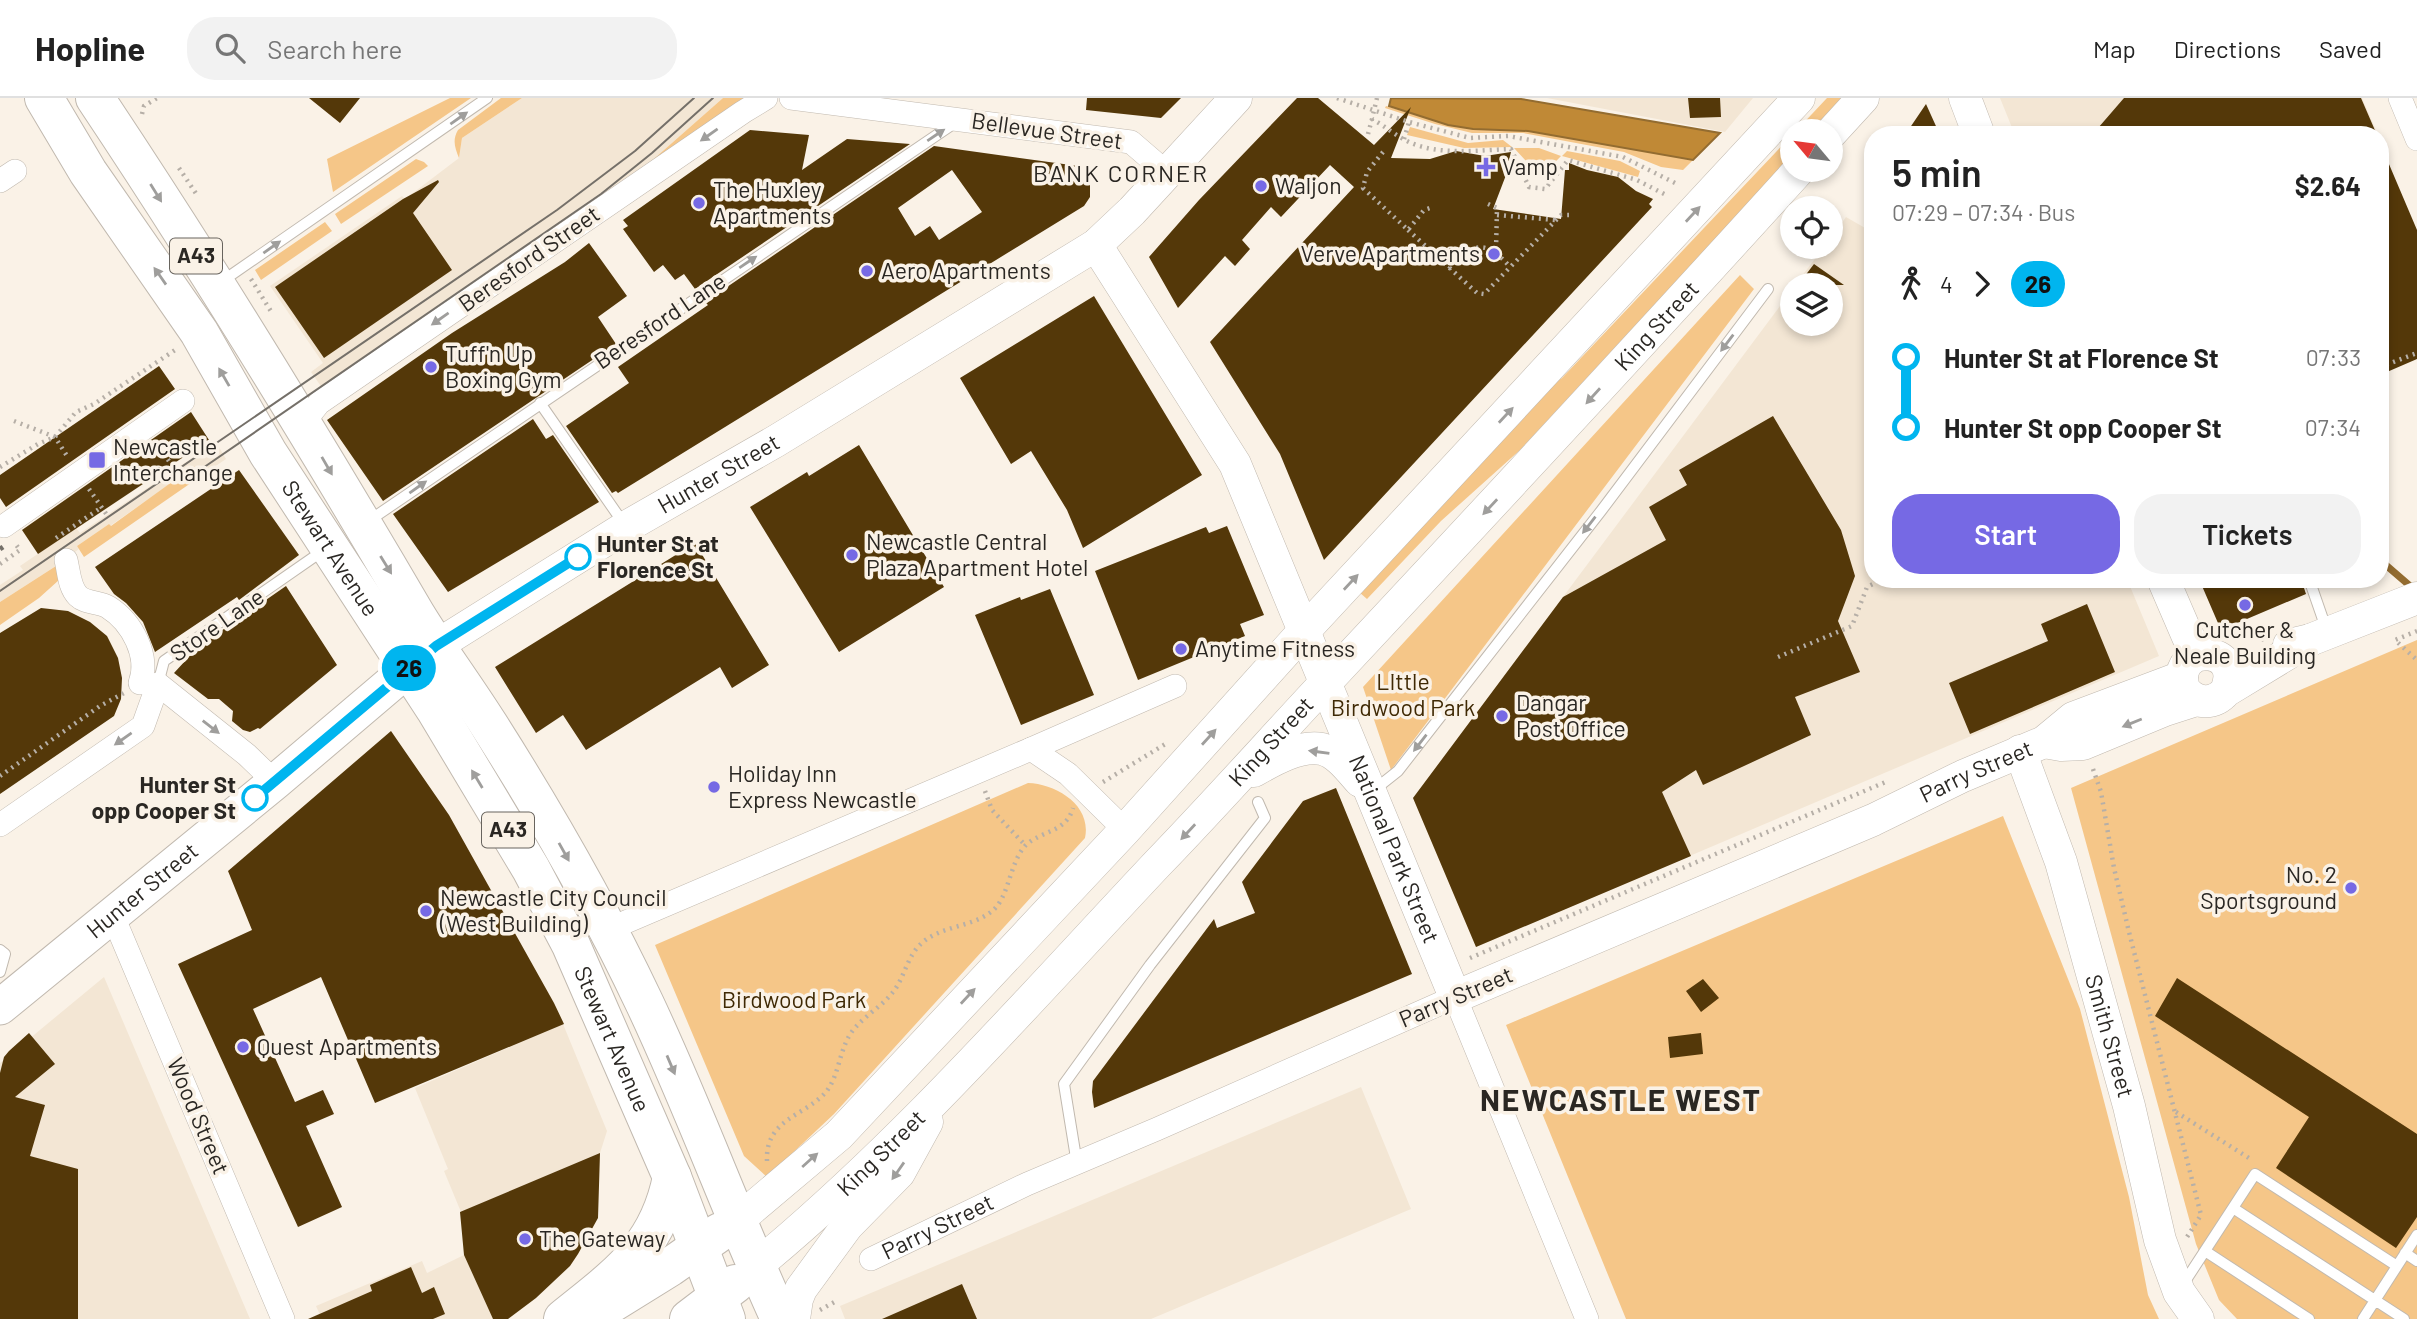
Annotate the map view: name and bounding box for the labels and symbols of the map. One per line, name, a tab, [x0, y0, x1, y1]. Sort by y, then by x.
street label: Bellevue Street	[970, 106, 1124, 154]
one-way arrow	[450, 111, 468, 125]
north arrow	[1780, 119, 1843, 182]
one-way arrow	[700, 128, 718, 142]
one-way arrow	[927, 128, 945, 142]
place label: Vamp	[1502, 152, 1558, 180]
marker: Vamp	[1476, 157, 1496, 177]
district label: BANK CORNER	[1033, 158, 1209, 187]
place label: Waljon	[1275, 171, 1342, 199]
place label: The Huxley Apartments	[713, 175, 831, 229]
marker: Waljon	[1253, 178, 1269, 194]
one-way arrow	[150, 183, 163, 203]
marker: The Huxley Apartments	[691, 195, 707, 211]
street label: Beresford Street	[452, 199, 604, 317]
one-way arrow	[1685, 206, 1701, 223]
road number: A43	[170, 238, 222, 274]
place label: Verve Apartments	[1300, 239, 1480, 267]
one-way arrow	[263, 240, 281, 254]
marker: Verve Apartments	[1486, 246, 1502, 262]
one-way arrow	[739, 255, 757, 269]
place label: Aero Apartments	[881, 256, 1051, 284]
marker: Aero Apartments	[859, 263, 875, 279]
street label: Beresford Lane	[588, 266, 730, 374]
one-way arrow	[153, 267, 167, 285]
street label: King Street	[1608, 274, 1704, 376]
one-way arrow	[431, 313, 450, 326]
one-way arrow	[1719, 334, 1734, 352]
place label: Tuff'n Up Boxing Gym	[445, 339, 562, 393]
marker: Tuff'n Up Boxing Gym	[423, 359, 439, 375]
one-way arrow	[218, 367, 230, 386]
one-way arrow	[1585, 387, 1601, 405]
one-way arrow	[1498, 406, 1514, 424]
street label: Hunter Street	[652, 427, 784, 519]
place label: Newcastle Interchange	[113, 432, 233, 486]
marker: Newcastle Interchange	[87, 450, 107, 470]
one-way arrow	[320, 456, 333, 475]
street label: Stewart Avenue	[277, 475, 386, 621]
one-way arrow	[409, 480, 427, 494]
one-way arrow	[1483, 498, 1499, 515]
one-way arrow	[1583, 516, 1597, 534]
place label: Newcastle Central Plaza Apartment Hotel	[866, 527, 1088, 581]
place label: Hunter St at Florence St	[597, 529, 719, 583]
marker: Hunter St at Florence St	[565, 544, 591, 570]
marker: Newcastle Central Plaza Apartment Hotel	[844, 547, 860, 563]
one-way arrow	[379, 555, 392, 575]
one-way arrow	[1342, 573, 1359, 590]
street label: Store Lane	[164, 582, 269, 667]
marker: Cutcher & Neale Building	[2237, 597, 2253, 613]
place label: Cutcher & Neale Building	[2174, 615, 2316, 669]
place label: Anytime Fitness	[1195, 634, 1355, 662]
marker: Anytime Fitness	[1173, 641, 1189, 657]
line badge: 26	[378, 645, 440, 691]
park label: LIttle Birdwood Park	[1331, 667, 1475, 721]
place label: Dangar Post Office	[1516, 688, 1626, 742]
street label: King Street	[1222, 690, 1319, 792]
marker: Dangar Post Office	[1494, 708, 1510, 724]
one-way arrow	[2121, 718, 2142, 729]
one-way arrow	[202, 719, 220, 734]
one-way arrow	[1200, 728, 1216, 745]
one-way arrow	[114, 732, 132, 746]
street label: Parry Street	[1915, 733, 2037, 808]
one-way arrow	[1413, 734, 1427, 752]
one-way arrow	[1308, 746, 1330, 757]
street label: National Park Street	[1344, 751, 1446, 947]
place label: Holiday Inn Express Newcastle	[728, 759, 917, 813]
place label: Hunter St opp Cooper St	[91, 770, 236, 824]
one-way arrow	[471, 770, 484, 789]
marker: Holiday Inn Express Newcastle	[706, 779, 722, 795]
marker: Hunter St opp Cooper St	[242, 785, 268, 811]
road number: A43	[482, 812, 534, 848]
one-way arrow	[1181, 823, 1197, 840]
street label: Hunter Street	[80, 836, 203, 944]
one-way arrow	[558, 843, 570, 862]
place label: No. 2 Sportsground	[2200, 860, 2337, 914]
marker: No. 2 Sportsground	[2343, 880, 2359, 896]
place label: Newcastle City Council (West Building)	[439, 883, 667, 937]
marker: Newcastle City Council (West Building)	[418, 903, 434, 919]
street label: Parry Street	[1395, 960, 1517, 1033]
street label: Stewart Avenue	[569, 962, 657, 1116]
street label: Smith Street	[2080, 971, 2141, 1100]
park label: Birdwood Park	[722, 985, 866, 1013]
one-way arrow	[960, 987, 976, 1005]
place label: Quest Apartments	[257, 1032, 437, 1060]
marker: Quest Apartments	[235, 1039, 251, 1055]
street label: Wood Street	[162, 1053, 236, 1178]
one-way arrow	[665, 1055, 677, 1075]
district label: NEWCASTLE WEST	[1480, 1081, 1762, 1117]
street label: King Street	[830, 1103, 930, 1201]
one-way arrow	[802, 1153, 819, 1168]
one-way arrow	[891, 1162, 905, 1180]
street label: Parry Street	[877, 1187, 998, 1265]
place label: The Gateway	[539, 1224, 666, 1252]
marker: The Gateway	[517, 1231, 533, 1247]

